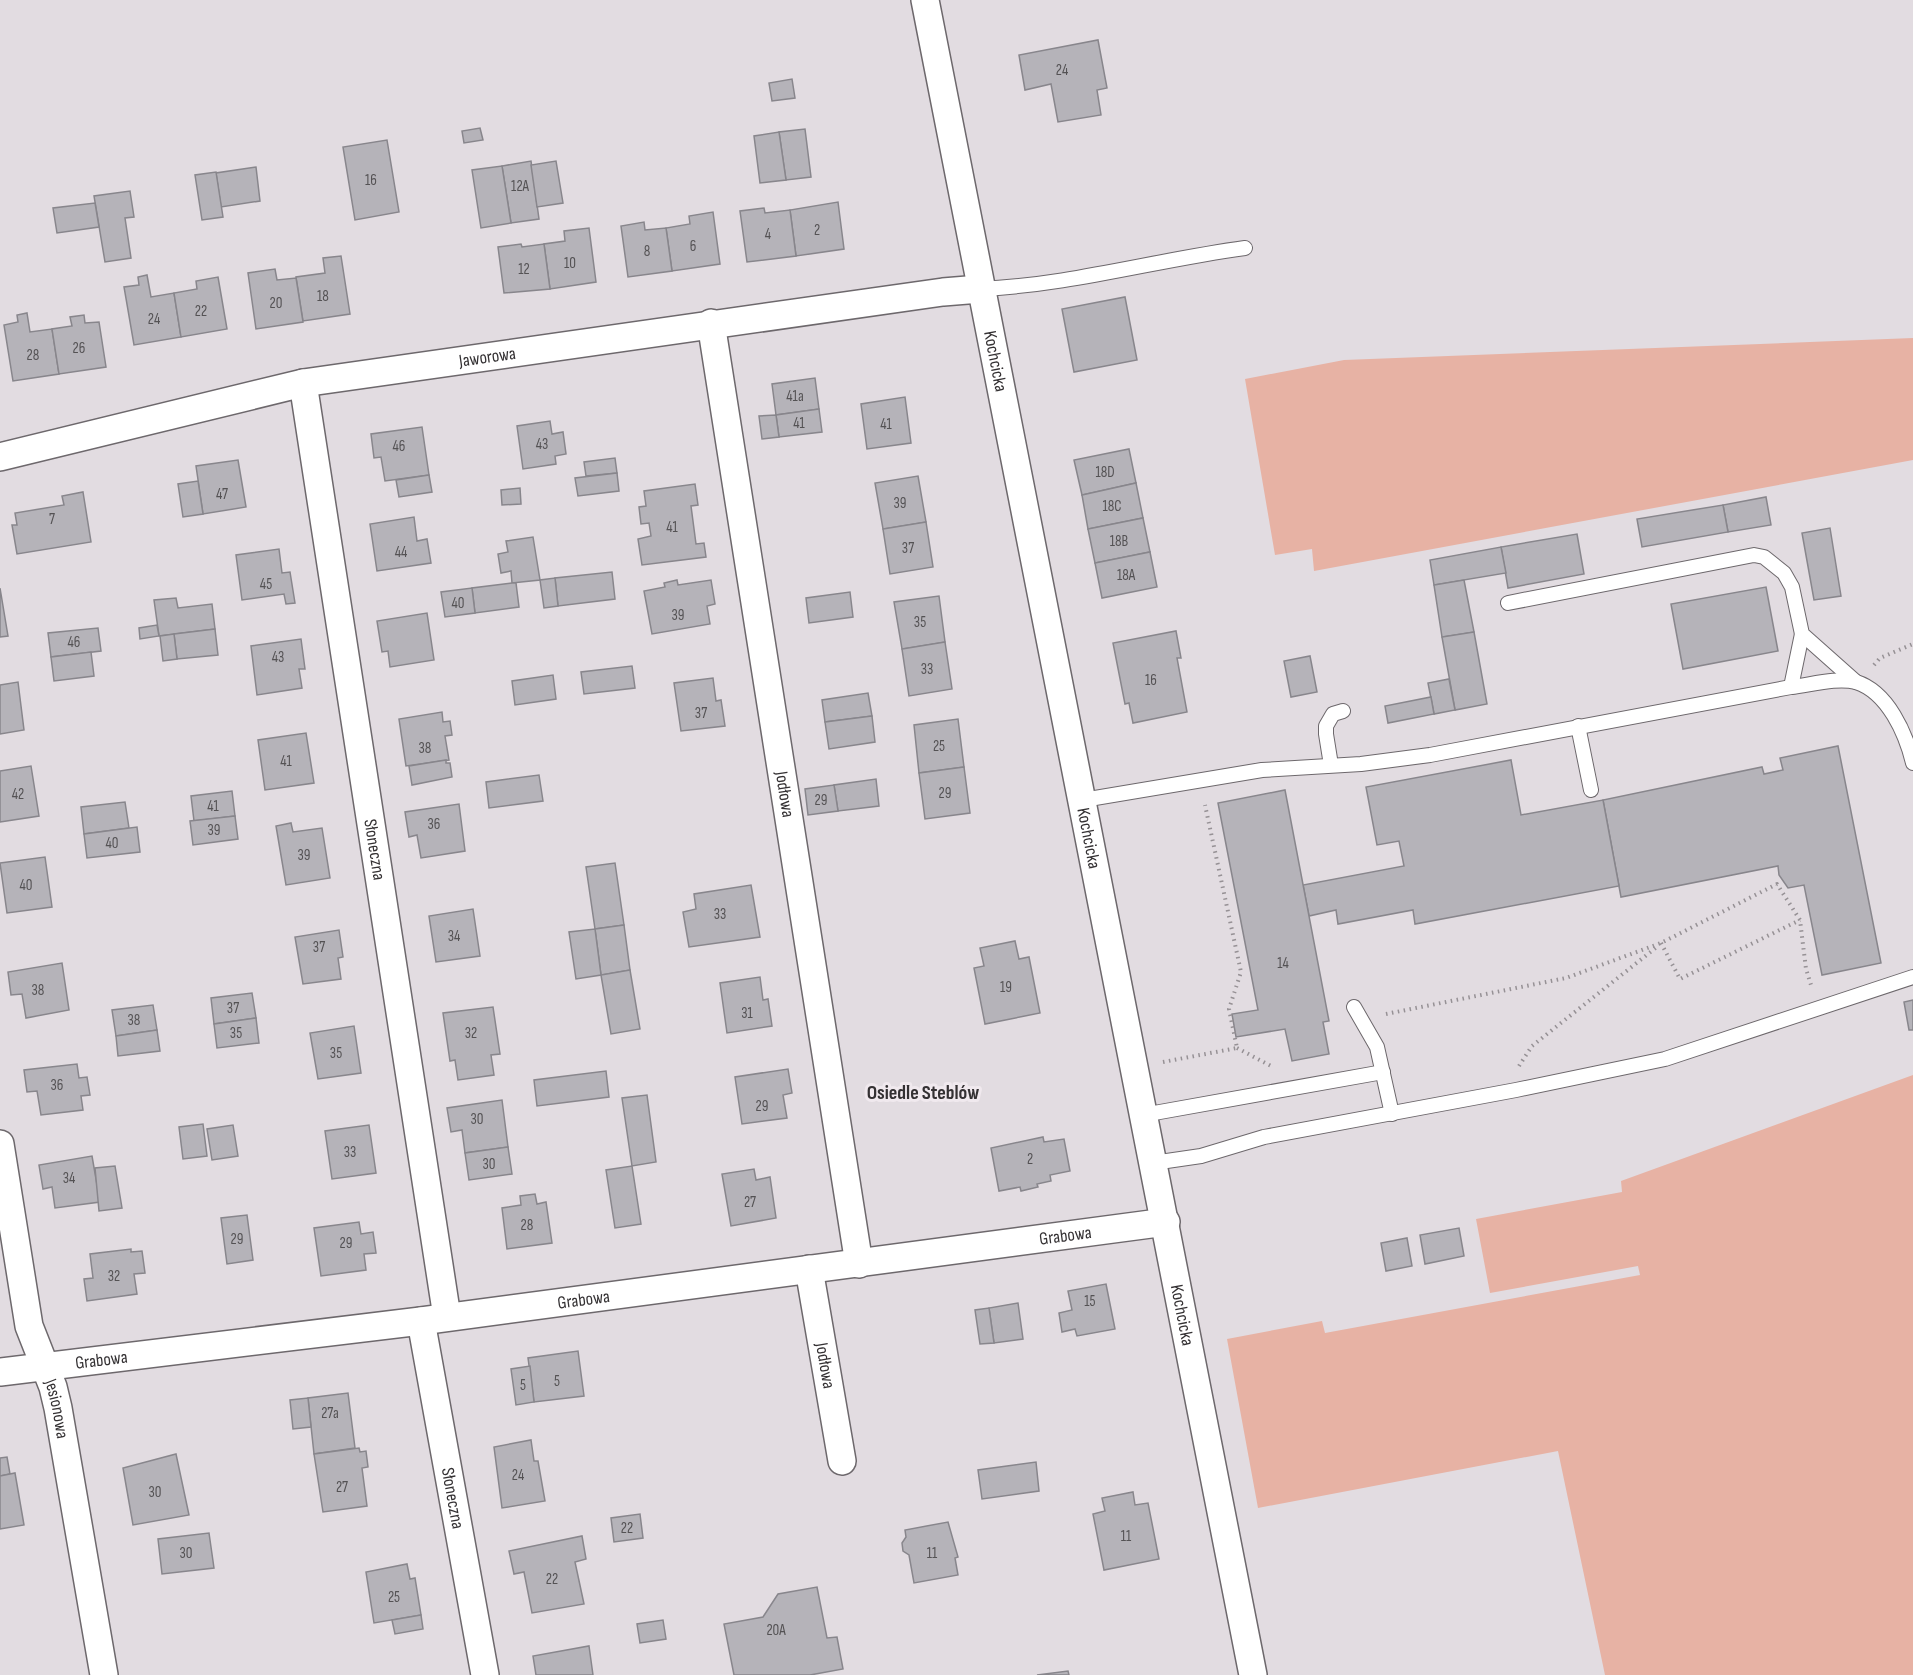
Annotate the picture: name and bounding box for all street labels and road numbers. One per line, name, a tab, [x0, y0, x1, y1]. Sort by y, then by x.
street label: Kochcicka	[979, 329, 1011, 394]
street label: Jaworowa	[457, 343, 517, 372]
street label: Jodłowa	[770, 769, 799, 819]
street label: Kochcicka	[1072, 806, 1105, 871]
street label: Słoneczna	[359, 817, 390, 882]
street label: Grabowa	[1038, 1222, 1093, 1250]
street label: Kochcicka	[1166, 1283, 1198, 1348]
street label: Grabowa	[556, 1286, 611, 1314]
street label: Jodłowa	[811, 1340, 839, 1390]
street label: Grabowa	[74, 1347, 129, 1374]
street label: Jesionowa	[39, 1375, 73, 1440]
street label: Słoneczna	[437, 1466, 468, 1531]

